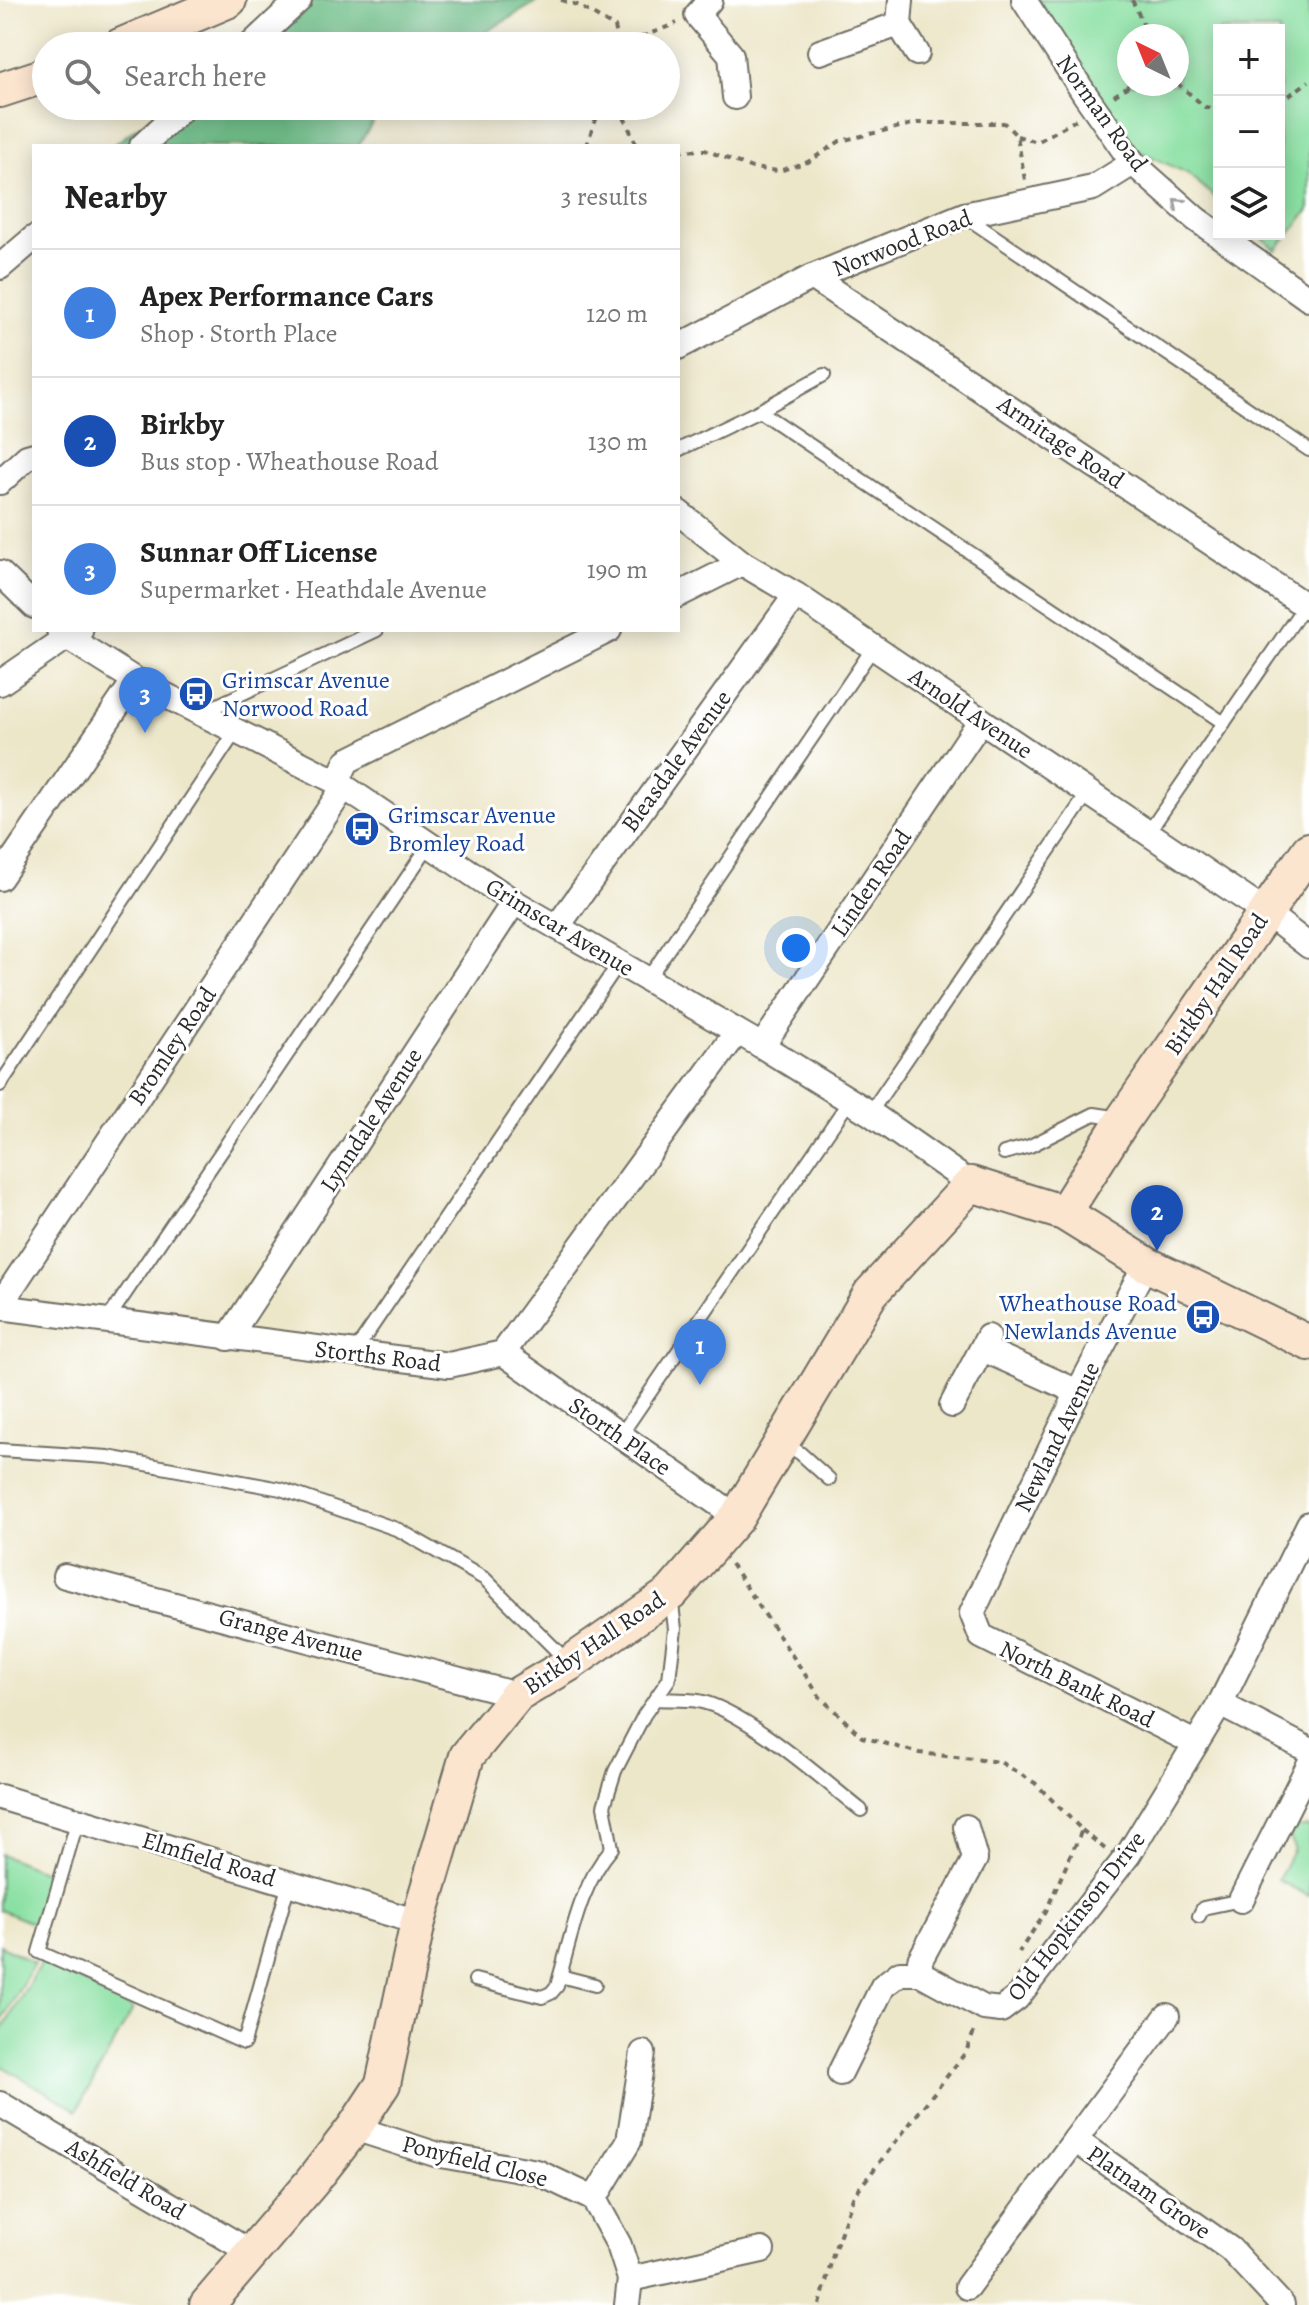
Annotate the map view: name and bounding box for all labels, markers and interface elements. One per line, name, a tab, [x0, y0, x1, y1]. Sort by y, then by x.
north arrow	[1117, 24, 1189, 96]
map controls	[1213, 24, 1285, 240]
button: +	[1213, 24, 1285, 96]
search box	[32, 32, 680, 120]
street label: Norman Road	[1049, 48, 1155, 178]
icon: search	[60, 54, 104, 98]
text: Search here	[124, 56, 267, 96]
button: −	[1213, 96, 1285, 168]
button: layers	[1213, 168, 1285, 240]
text: Nearby	[64, 173, 167, 220]
text: 3 results	[561, 179, 648, 214]
one-way arrow	[1173, 199, 1188, 213]
street label: Norwood Road	[828, 202, 976, 284]
text: Apex Performance Cars	[140, 276, 434, 316]
text: 1	[85, 296, 95, 331]
text: 120 m	[586, 296, 648, 331]
text: Shop · Storth Place	[140, 316, 337, 351]
street label: Armitage Road	[991, 387, 1131, 496]
text: Birkby	[140, 404, 224, 444]
text: 2	[84, 424, 96, 459]
text: 130 m	[588, 424, 648, 459]
text: Bus stop · Wheathouse Road	[140, 444, 439, 479]
text: Sunnar Off License	[140, 532, 378, 572]
text: 3	[84, 552, 96, 587]
text: 190 m	[587, 552, 648, 587]
text: Supermarket · Heathdale Avenue	[140, 572, 487, 607]
street label: Arnold Avenue	[902, 659, 1039, 766]
place label: Grimscar Avenue Norwood Road	[222, 664, 390, 724]
pin: 3	[119, 667, 171, 733]
bus stop icon: Grimscar Avenue Norwood Road	[177, 675, 215, 713]
street label: Bleasdale Avenue	[613, 683, 739, 839]
place label: Grimscar Avenue Bromley Road	[388, 799, 556, 859]
bus stop icon: Grimscar Avenue Bromley Road	[343, 810, 381, 848]
street label: Linden Road	[823, 823, 919, 943]
street label: Grimscar Avenue	[480, 870, 640, 984]
street label: Birkby Hall Road	[1157, 907, 1275, 1061]
your location	[776, 928, 816, 968]
street label: Bromley Road	[120, 980, 224, 1112]
street label: Lynndale Avenue	[312, 1042, 430, 1198]
pin: 2	[1131, 1185, 1183, 1251]
place label: Wheathouse Road Newlands Avenue	[998, 1287, 1177, 1347]
bus stop icon: Wheathouse Road Newlands Avenue	[1184, 1298, 1222, 1336]
pin: 1	[674, 1319, 726, 1385]
street label: Storths Road	[313, 1332, 443, 1380]
street label: Newland Avenue	[1007, 1356, 1107, 1518]
street label: Storth Place	[562, 1389, 678, 1483]
street label: Birkby Hall Road	[517, 1584, 671, 1702]
street label: Grange Avenue	[215, 1600, 367, 1670]
street label: North Bank Road	[994, 1633, 1160, 1735]
street label: Elmfield Road	[138, 1823, 280, 1895]
street label: Old Hopkinson Drive	[999, 1824, 1153, 2008]
street label: Ponyfield Close	[399, 2127, 551, 2195]
street label: Ashfield Road	[59, 2130, 192, 2227]
street label: Platnam Grove	[1081, 2137, 1217, 2247]

